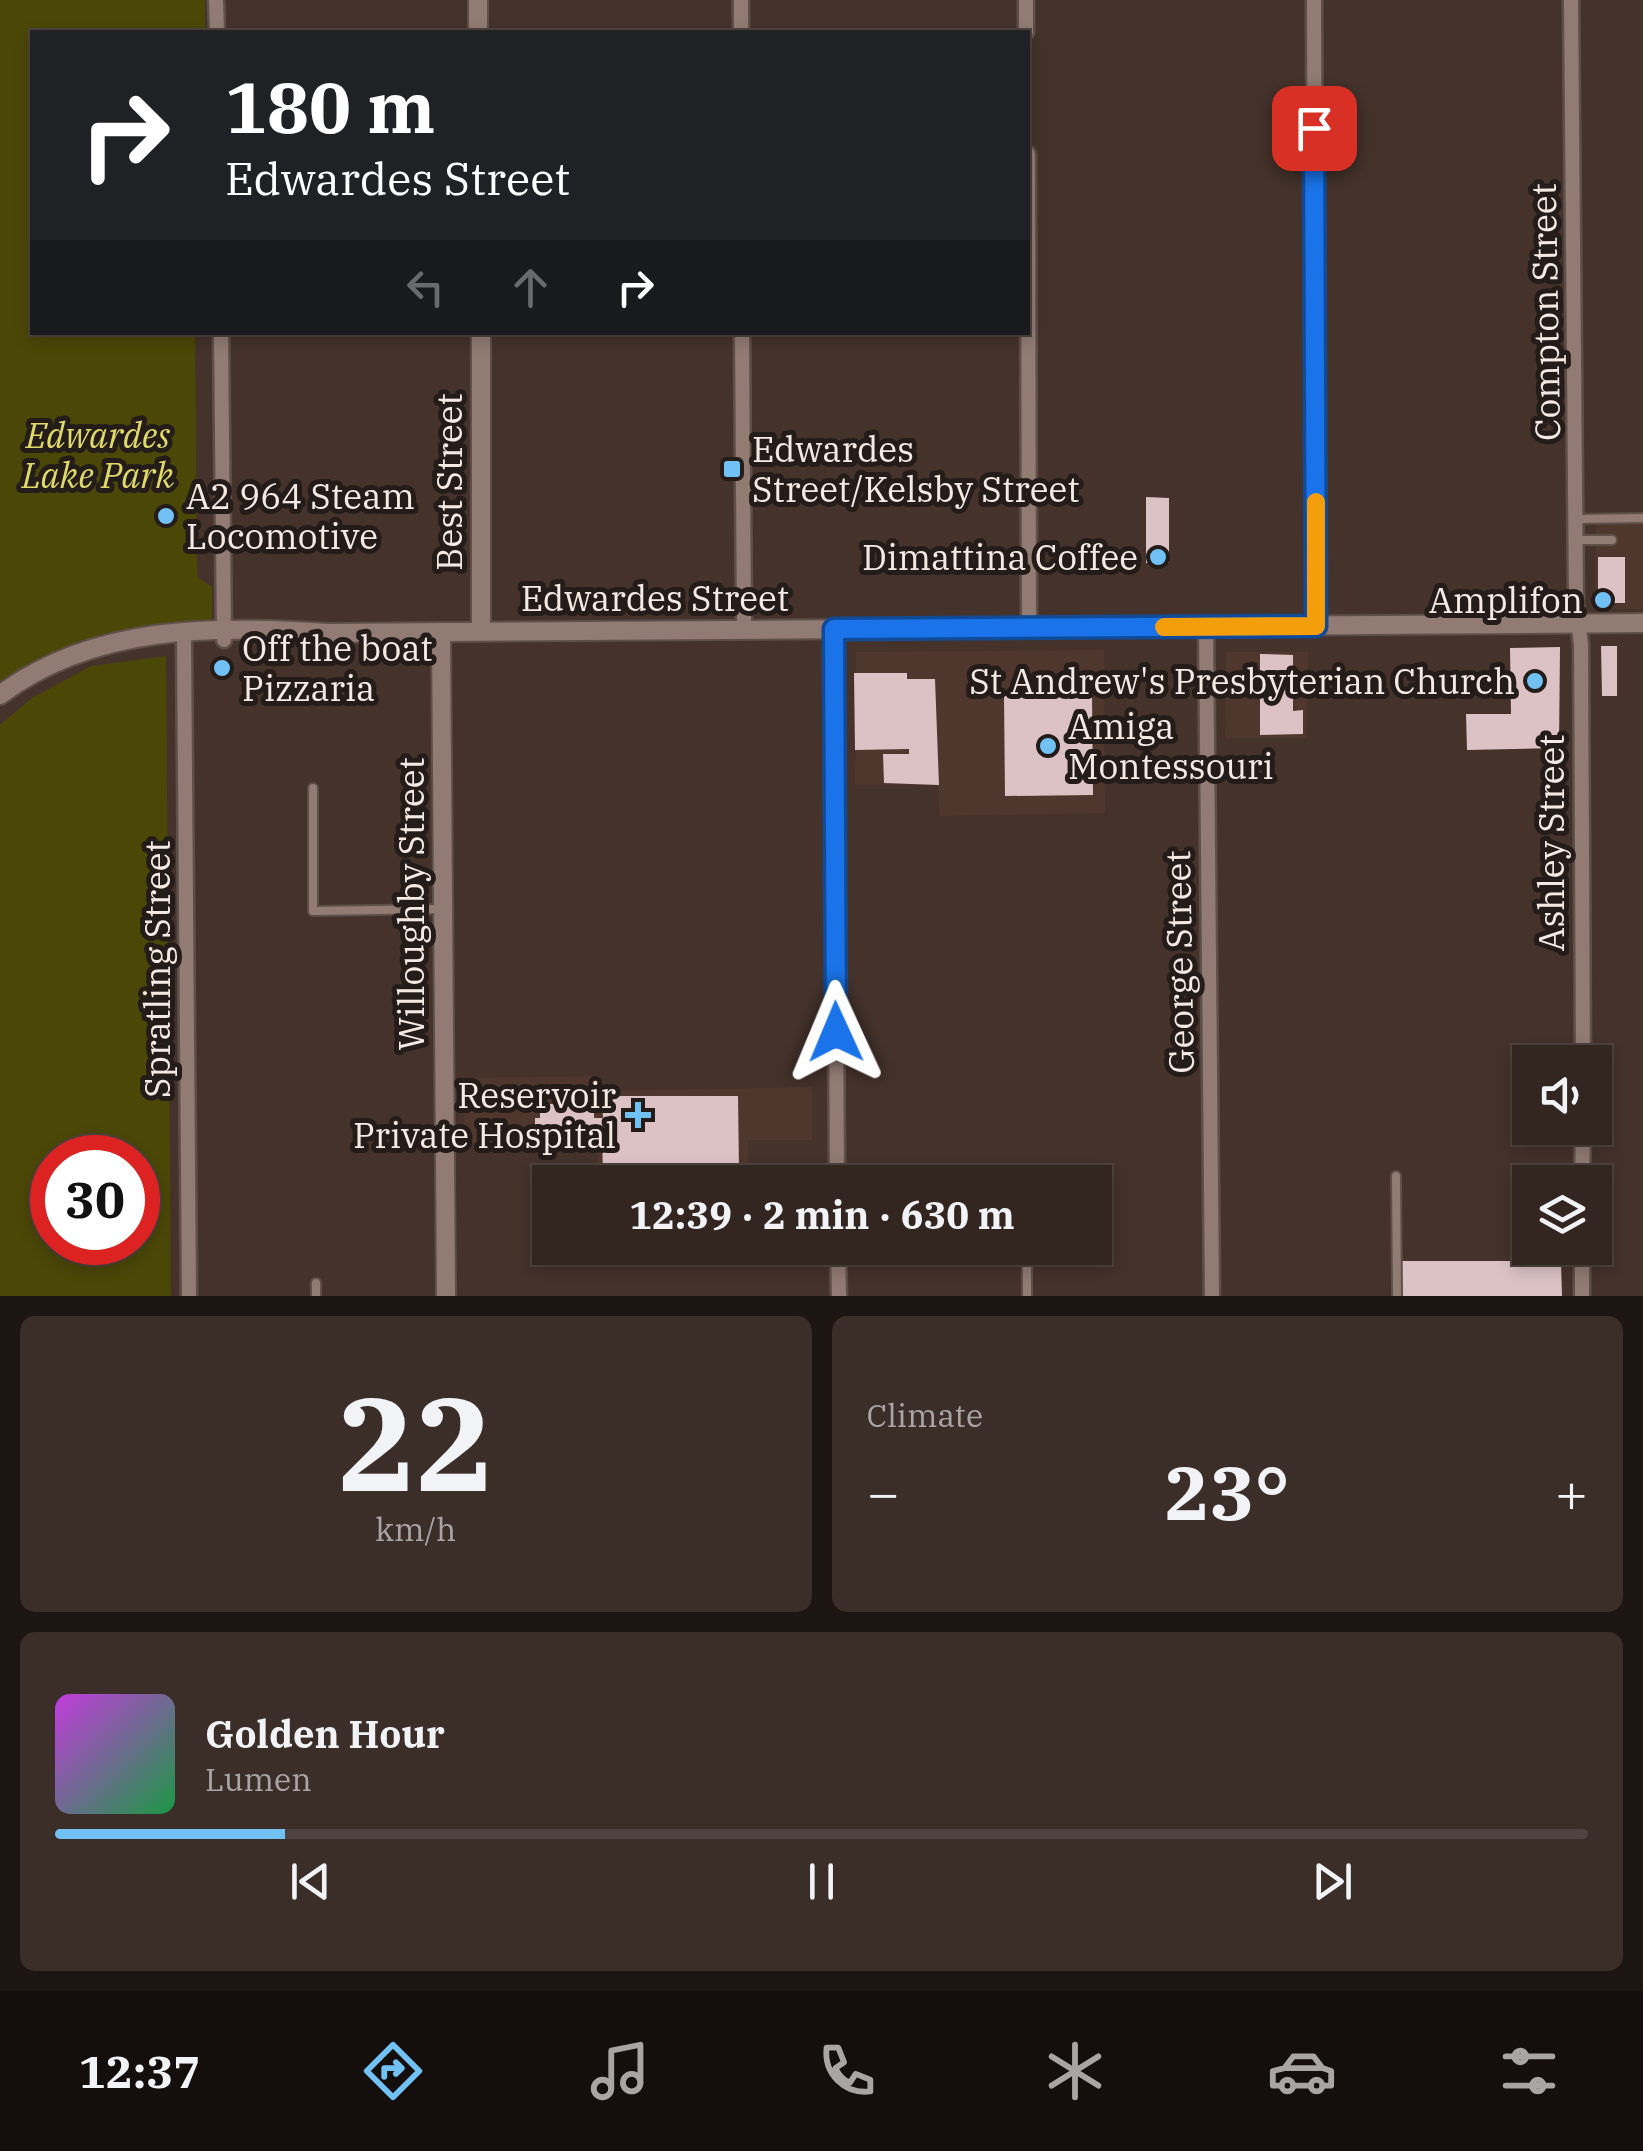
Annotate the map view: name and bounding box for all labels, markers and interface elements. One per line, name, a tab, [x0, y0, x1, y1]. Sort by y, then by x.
text: 180 m	[225, 61, 435, 152]
icon: right	[60, 70, 190, 200]
pin	[1272, 86, 1357, 171]
icon: arrive	[1287, 101, 1342, 156]
text: Edwardes Street	[225, 149, 570, 207]
street label: Compton Street	[1520, 183, 1570, 441]
icon: left	[398, 260, 453, 315]
icon: ahead	[503, 260, 558, 315]
icon: right	[608, 260, 663, 315]
street label: Best Street	[426, 393, 472, 571]
park label: Edwardes Lake Park	[21, 412, 175, 498]
place label: Edwardes Street/Kelsby Street	[752, 426, 1080, 512]
marker: Edwardes Street/Kelsby Street	[721, 458, 743, 480]
place label: A2 964 Steam Locomotive	[186, 473, 415, 559]
marker: A2 964 Steam Locomotive	[155, 505, 177, 527]
place label: Dimattina Coffee	[862, 534, 1138, 580]
marker: Dimattina Coffee	[1147, 546, 1169, 568]
street label: Edwardes Street	[521, 575, 789, 621]
place label: Amplifon	[1429, 577, 1583, 623]
marker: Amplifon	[1592, 589, 1614, 611]
place label: Off the boat Pizzaria	[242, 625, 433, 711]
marker: Off the boat Pizzaria	[211, 657, 233, 679]
place label: St Andrew's Presbyterian Church	[969, 658, 1515, 704]
marker: St Andrew's Presbyterian Church	[1524, 670, 1546, 692]
place label: Amiga Montessouri	[1068, 703, 1274, 789]
street label: Ashley Street	[1528, 734, 1574, 952]
marker: Amiga Montessouri	[1037, 735, 1059, 757]
street label: Willoughby Street	[388, 757, 434, 1051]
street label: Spratling Street	[134, 840, 180, 1098]
street label: George Street	[1154, 850, 1204, 1074]
position arrow	[784, 980, 888, 1084]
map controls	[1512, 1045, 1612, 1265]
button: sound	[1512, 1045, 1612, 1145]
place label: Reservoir Private Hospital	[353, 1072, 616, 1158]
marker: Reservoir Private Hospital	[625, 1102, 651, 1128]
speed limit sign: 30	[30, 1135, 160, 1265]
button: layers	[1512, 1165, 1612, 1265]
text: 12:39 · 2 min · 630 m	[629, 1190, 1015, 1239]
text: 22	[338, 1358, 494, 1527]
text: Climate	[867, 1394, 983, 1436]
text: 23°	[1165, 1443, 1290, 1541]
text: −	[867, 1457, 900, 1528]
text: +	[1555, 1457, 1588, 1528]
text: km/h	[375, 1508, 456, 1550]
text: Golden Hour	[205, 1709, 445, 1758]
text: Lumen	[205, 1758, 312, 1800]
icon: previous	[283, 1854, 338, 1909]
icon: pause	[794, 1854, 849, 1909]
icon: next	[1305, 1854, 1360, 1909]
icon: directions	[358, 2036, 428, 2106]
icon: music	[585, 2036, 655, 2106]
icon: phone	[812, 2036, 882, 2106]
icon: climate	[1040, 2036, 1110, 2106]
icon: car	[1267, 2036, 1337, 2106]
icon: filters	[1494, 2036, 1564, 2106]
text: 12:37	[79, 2042, 200, 2100]

